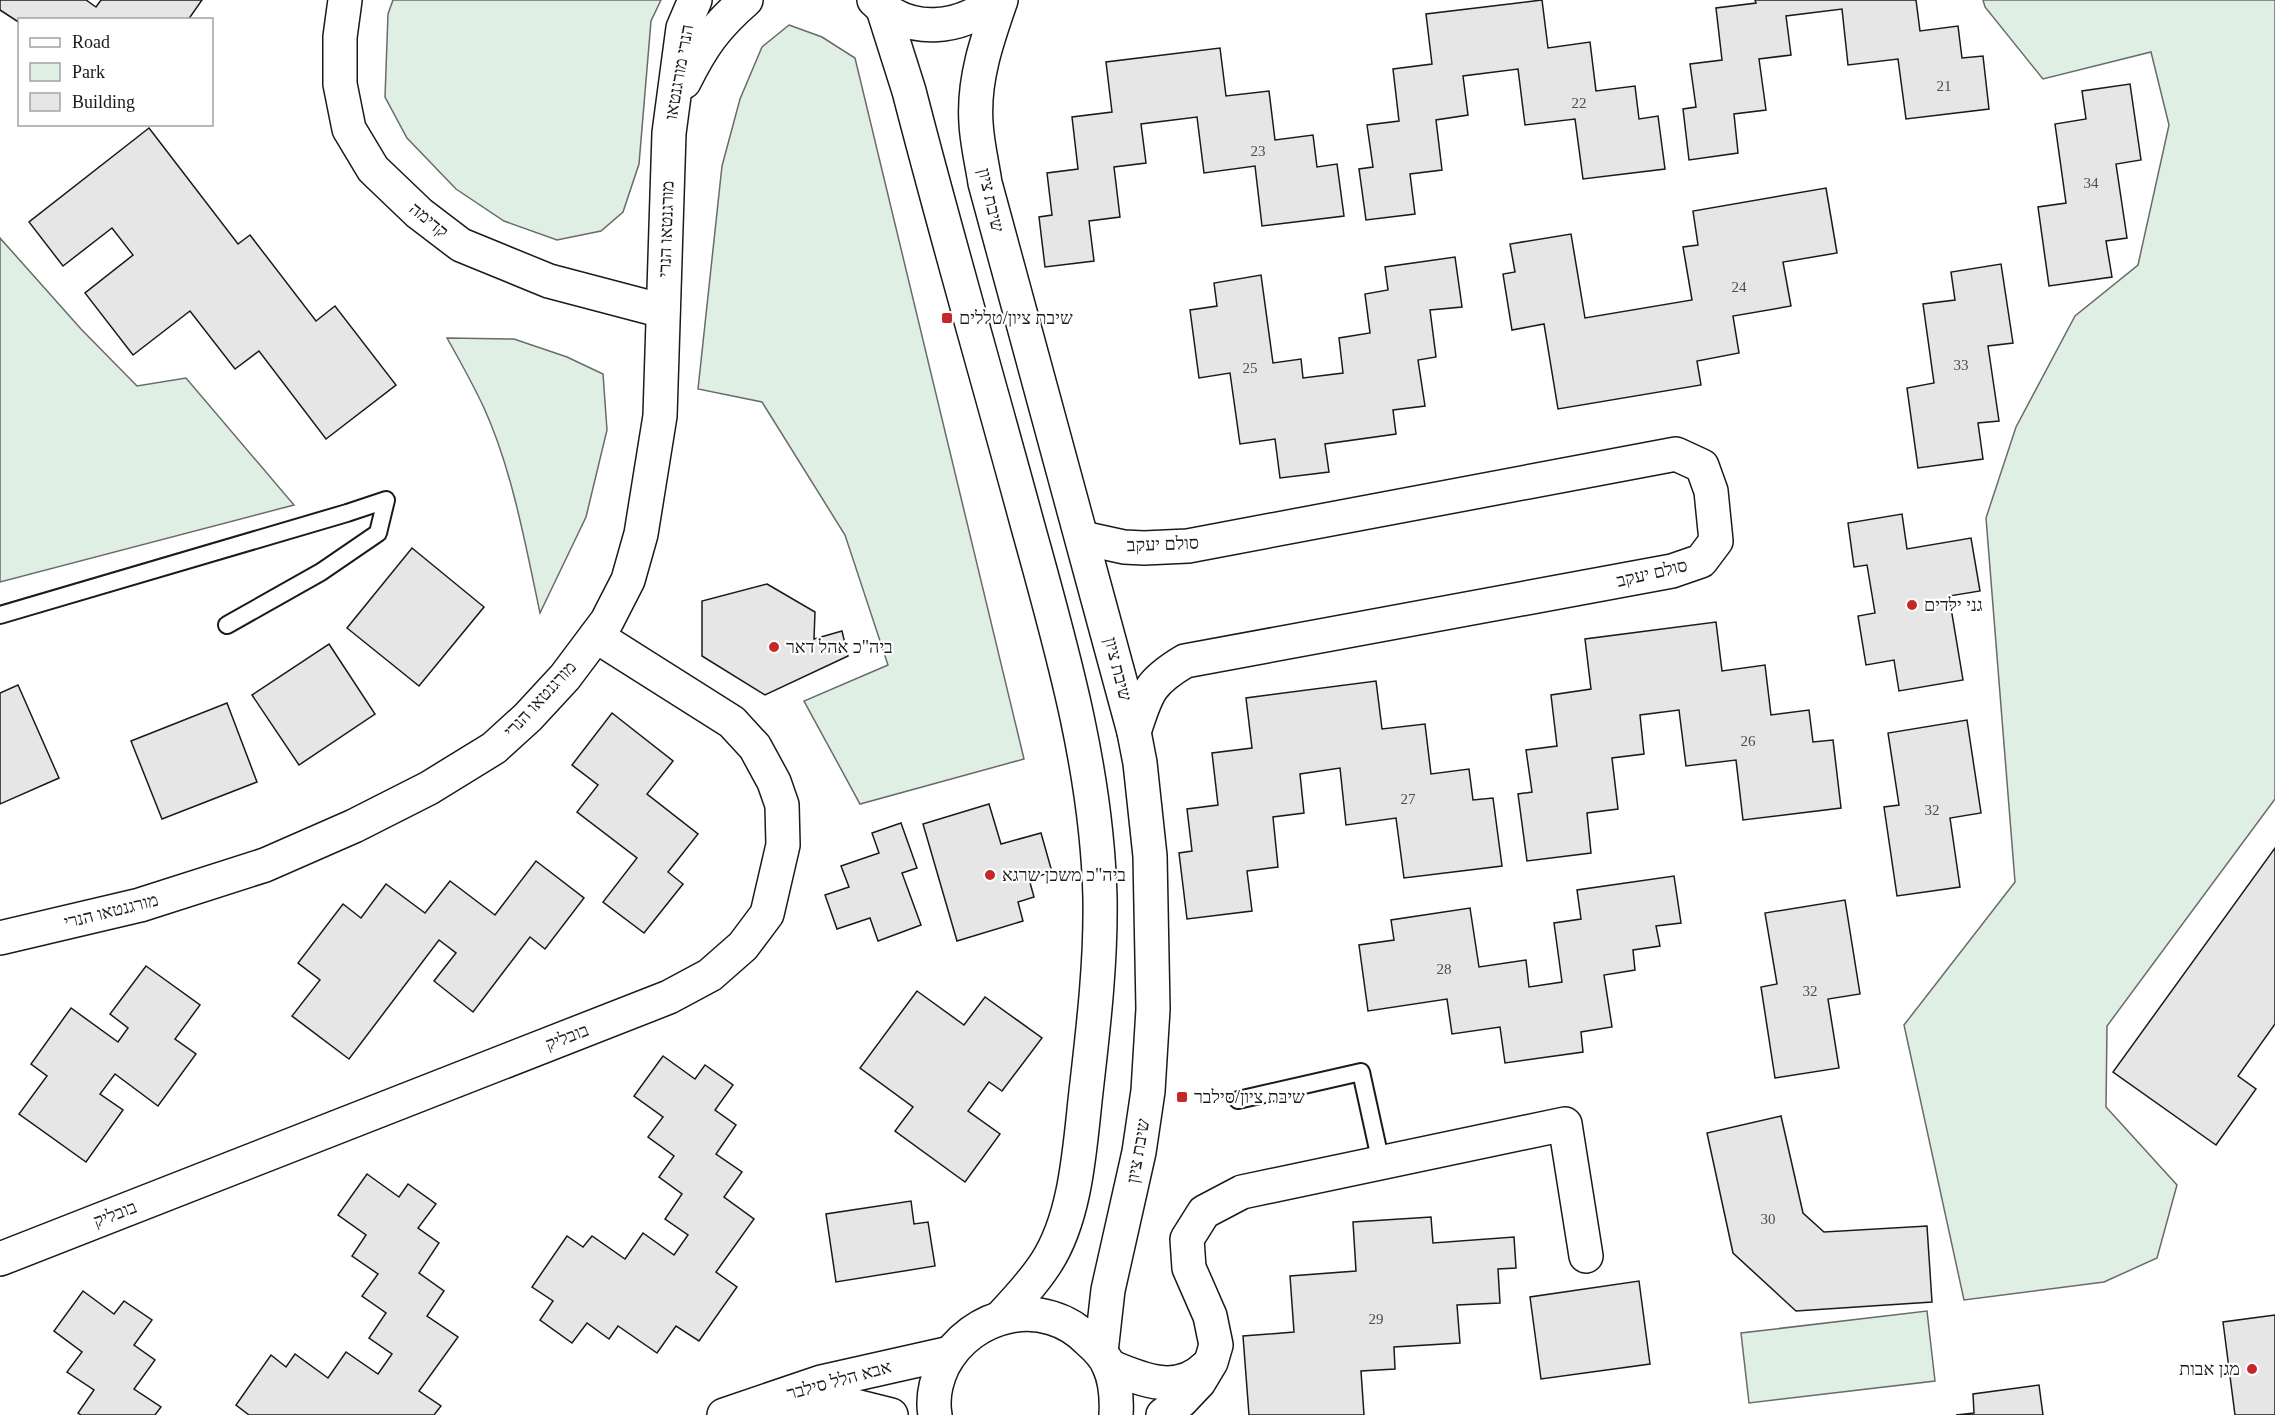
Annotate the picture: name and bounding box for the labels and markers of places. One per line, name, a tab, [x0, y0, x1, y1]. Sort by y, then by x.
place label: שיבת ציון/טללים	[959, 308, 1073, 328]
marker: שיבת ציון/טללים	[940, 311, 954, 325]
place label: גני ילדים	[1924, 595, 1983, 615]
marker: גני ילדים	[1905, 598, 1919, 612]
place label: ביה"כ אהל דאר	[786, 637, 893, 657]
marker: ביה"כ אהל דאר	[767, 640, 781, 654]
place label: ביה"כ משכן שרגא	[1002, 865, 1126, 885]
marker: ביה"כ משכן שרגא	[983, 868, 997, 882]
place label: שיבת ציון/סילבר	[1194, 1087, 1305, 1107]
marker: שיבת ציון/סילבר	[1175, 1090, 1189, 1104]
place label: מגן אבות	[2179, 1359, 2240, 1379]
marker: מגן אבות	[2245, 1362, 2259, 1376]

